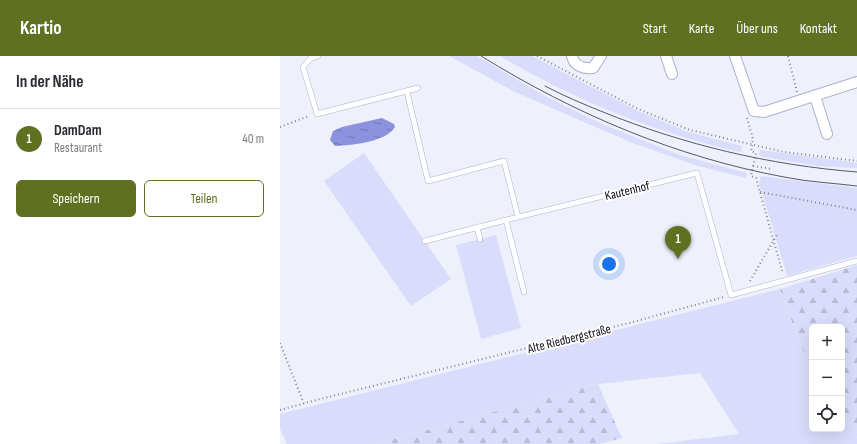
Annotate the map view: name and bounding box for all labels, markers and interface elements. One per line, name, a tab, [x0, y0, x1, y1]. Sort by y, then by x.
text: Kartio	[20, 17, 62, 40]
text: Start	[643, 20, 667, 37]
text: Karte	[689, 20, 714, 37]
text: Über uns	[736, 20, 778, 37]
text: Kontakt	[800, 20, 837, 37]
text: In der Nähe	[16, 72, 83, 92]
text: DamDam	[54, 121, 102, 140]
text: 1	[26, 131, 32, 147]
text: 40 m	[242, 131, 264, 147]
text: Restaurant	[54, 140, 102, 156]
street label: Kautenhof	[603, 178, 652, 204]
button: Speichern	[16, 180, 136, 217]
button: Teilen	[144, 180, 264, 217]
pin: 1	[665, 226, 691, 259]
your location	[599, 254, 619, 274]
street label: Alte Riedbergstraße	[525, 321, 613, 357]
map controls	[809, 324, 845, 432]
button: +	[809, 324, 845, 360]
button: −	[809, 360, 845, 396]
button: locate	[809, 396, 845, 432]

